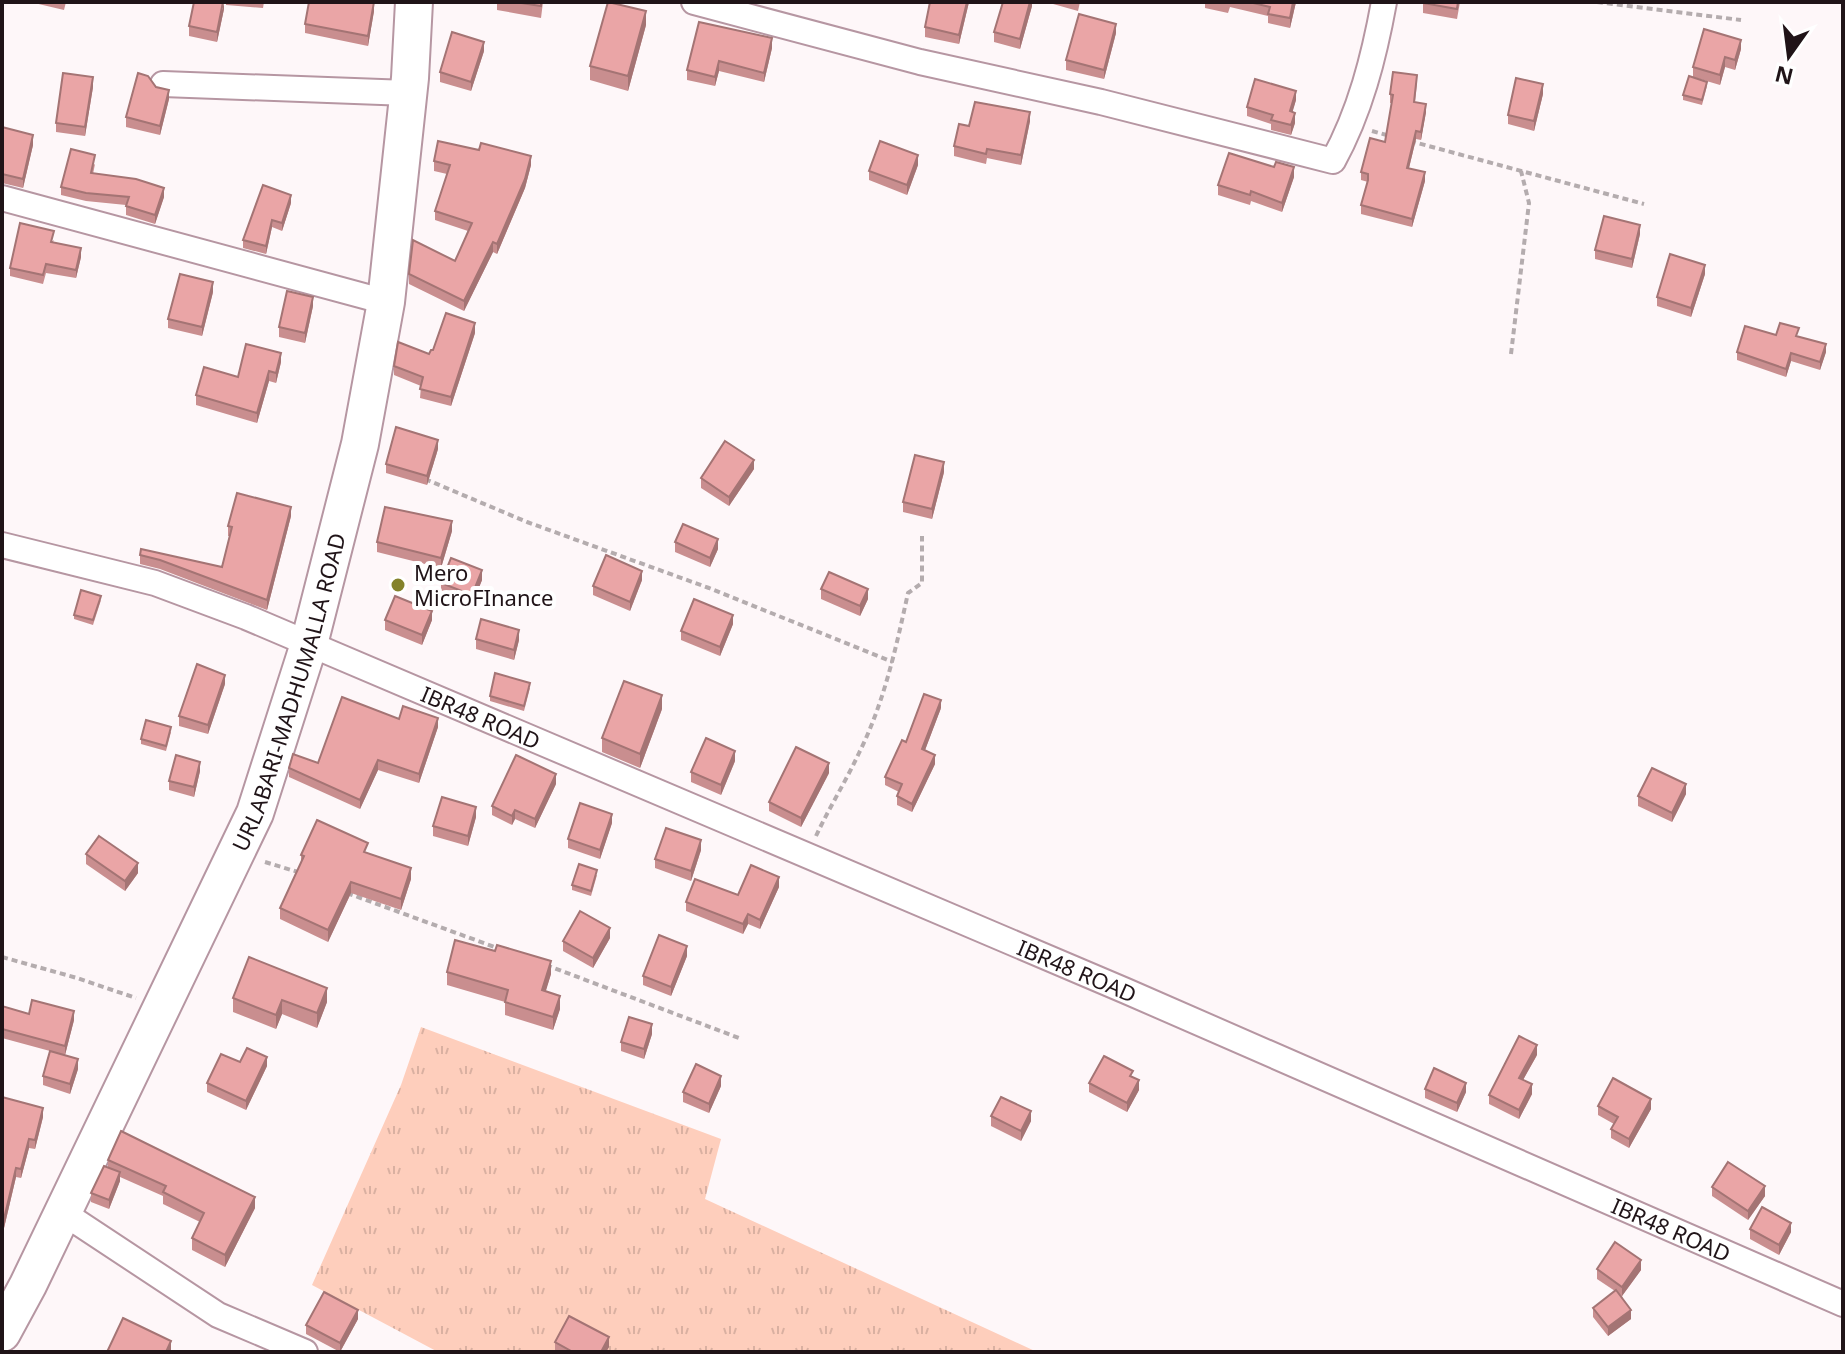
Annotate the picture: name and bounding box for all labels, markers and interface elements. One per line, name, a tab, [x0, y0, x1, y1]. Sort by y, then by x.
north arrow	[1749, 16, 1829, 96]
text: N	[1772, 60, 1796, 93]
street label: URLABARI-MADHUMALLA ROAD	[224, 530, 352, 856]
place label: Mero MicroFInance	[414, 557, 554, 612]
marker: Mero MicroFInance	[389, 576, 407, 594]
street label: IBR48 ROAD	[417, 678, 545, 755]
street label: IBR48 ROAD	[1013, 932, 1142, 1009]
street label: IBR48 ROAD	[1607, 1190, 1736, 1268]

